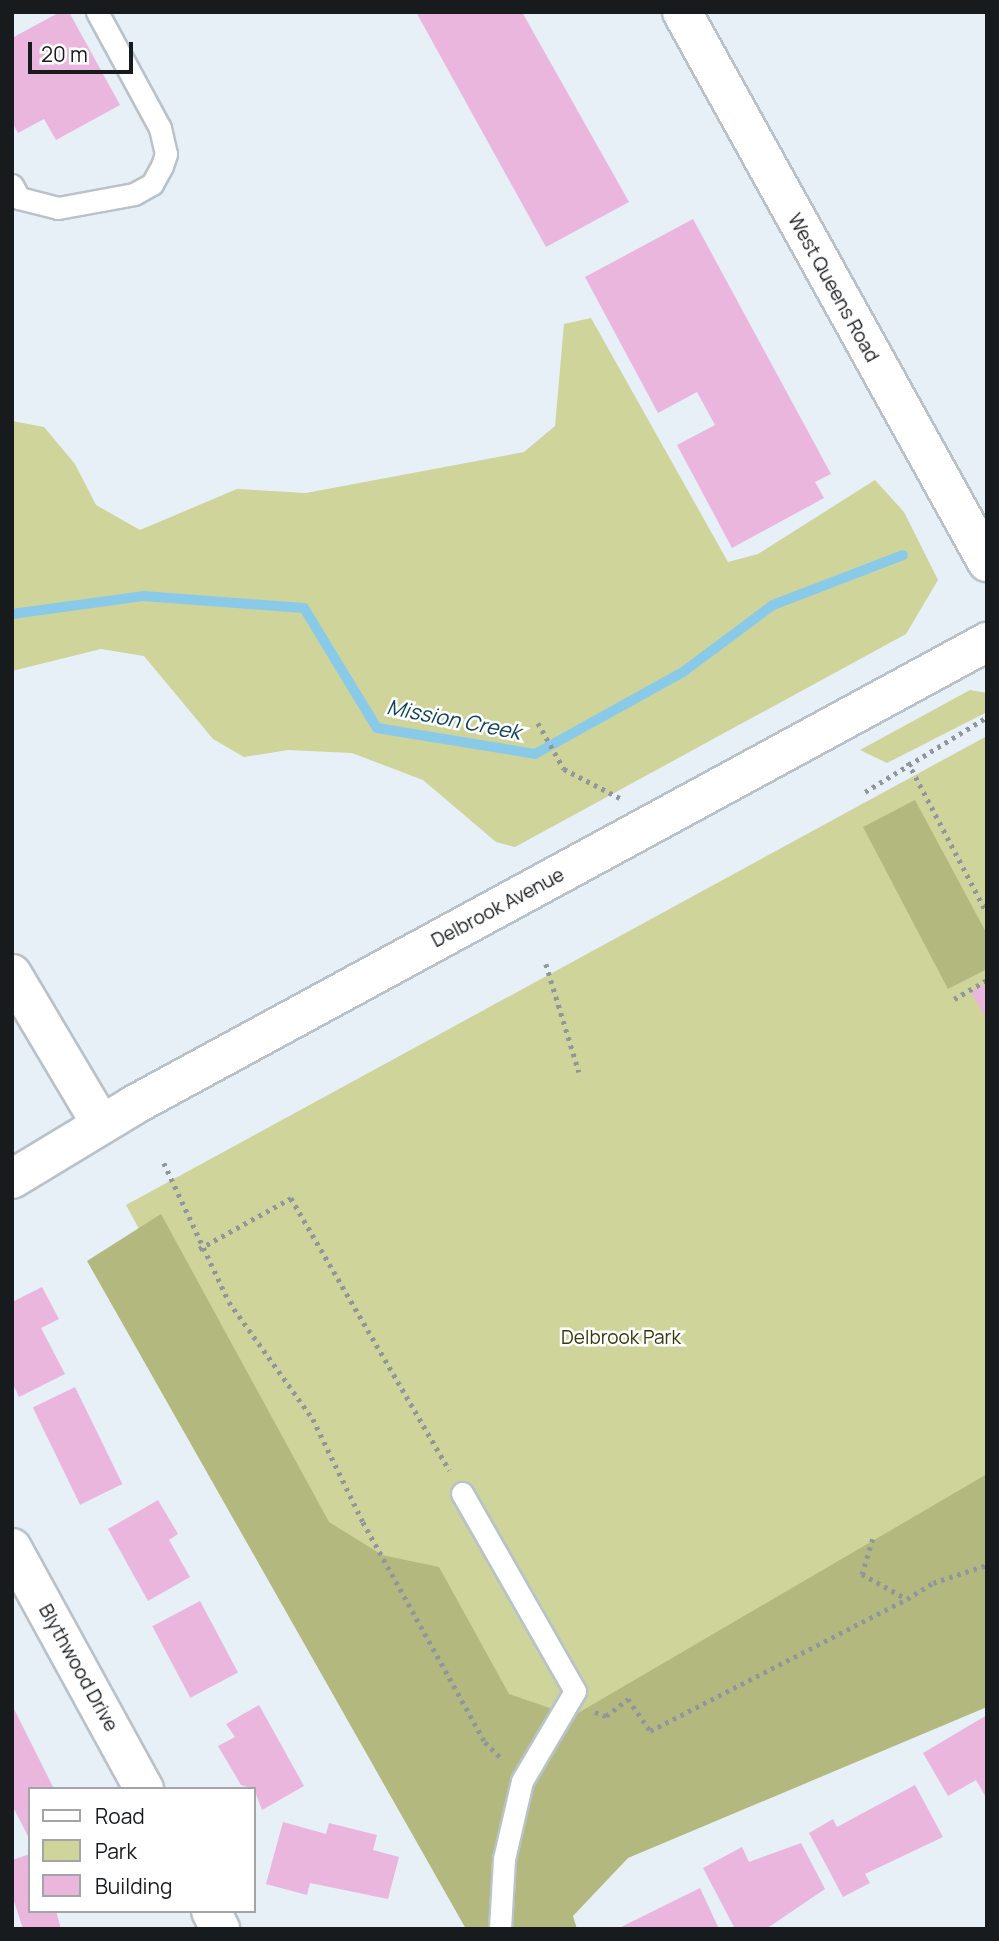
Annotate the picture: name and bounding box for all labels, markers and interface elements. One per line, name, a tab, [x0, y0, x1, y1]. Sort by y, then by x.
scale bar	[32, 28, 136, 72]
text: 20 m	[41, 40, 88, 68]
street label: West Queens Road	[783, 210, 883, 366]
water label: Mission Creek	[385, 694, 523, 744]
street label: Delbrook Avenue	[428, 863, 568, 953]
park label: Delbrook Park	[561, 1327, 681, 1349]
street label: Blythwood Drive	[34, 1600, 122, 1736]
legend	[28, 1787, 256, 1913]
text: Road	[95, 1802, 145, 1830]
text: Park	[95, 1837, 137, 1865]
text: Building	[95, 1872, 172, 1900]

